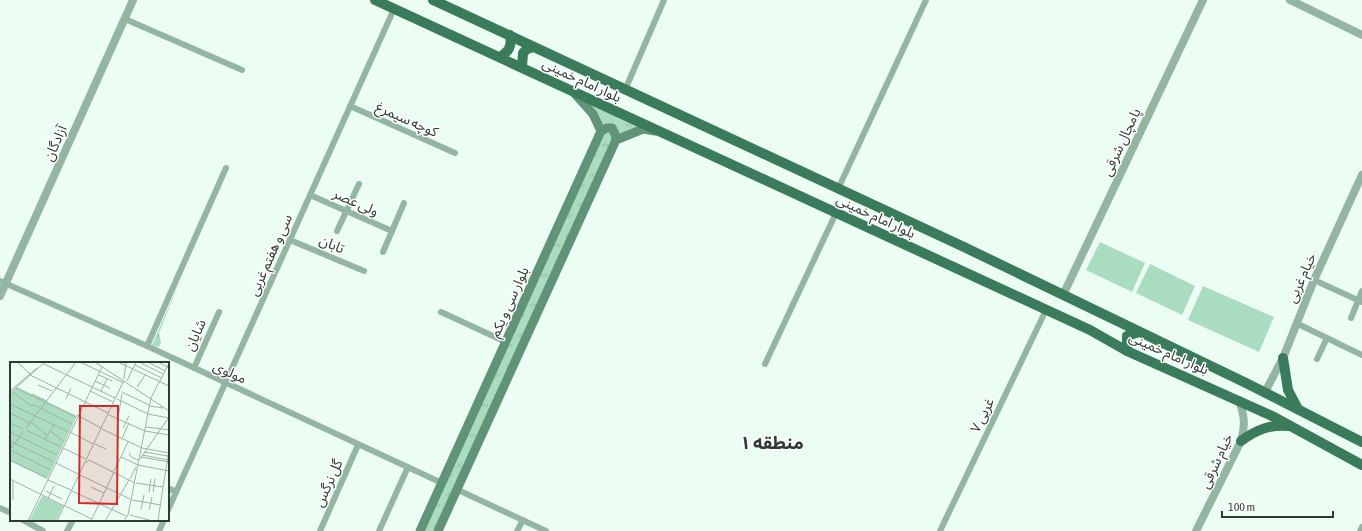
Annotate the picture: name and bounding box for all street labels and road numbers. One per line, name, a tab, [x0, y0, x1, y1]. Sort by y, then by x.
street label: بلوار امام خمینی	[539, 55, 624, 108]
street label: کوچه سیمرغ	[372, 98, 441, 143]
street label: پامچال شرقی	[1098, 106, 1146, 179]
street label: آزادگان	[40, 122, 71, 164]
street label: ولی عصر	[330, 185, 381, 220]
street label: بلوار امام خمینی	[833, 191, 918, 244]
street label: سی و هفتم غربی	[245, 212, 298, 299]
street label: تابان	[317, 232, 347, 257]
street label: خیام غربی	[1283, 251, 1322, 306]
street label: بلوار سی و یکم	[486, 264, 534, 341]
street label: شایان	[181, 317, 210, 354]
street label: بلوار امام خمینی	[1126, 328, 1211, 380]
street label: مولوی	[210, 357, 249, 388]
street label: ۷ غربی	[967, 395, 998, 435]
street label: خیام شرقی	[1196, 431, 1238, 492]
street label: گل نرگس	[310, 457, 347, 510]

